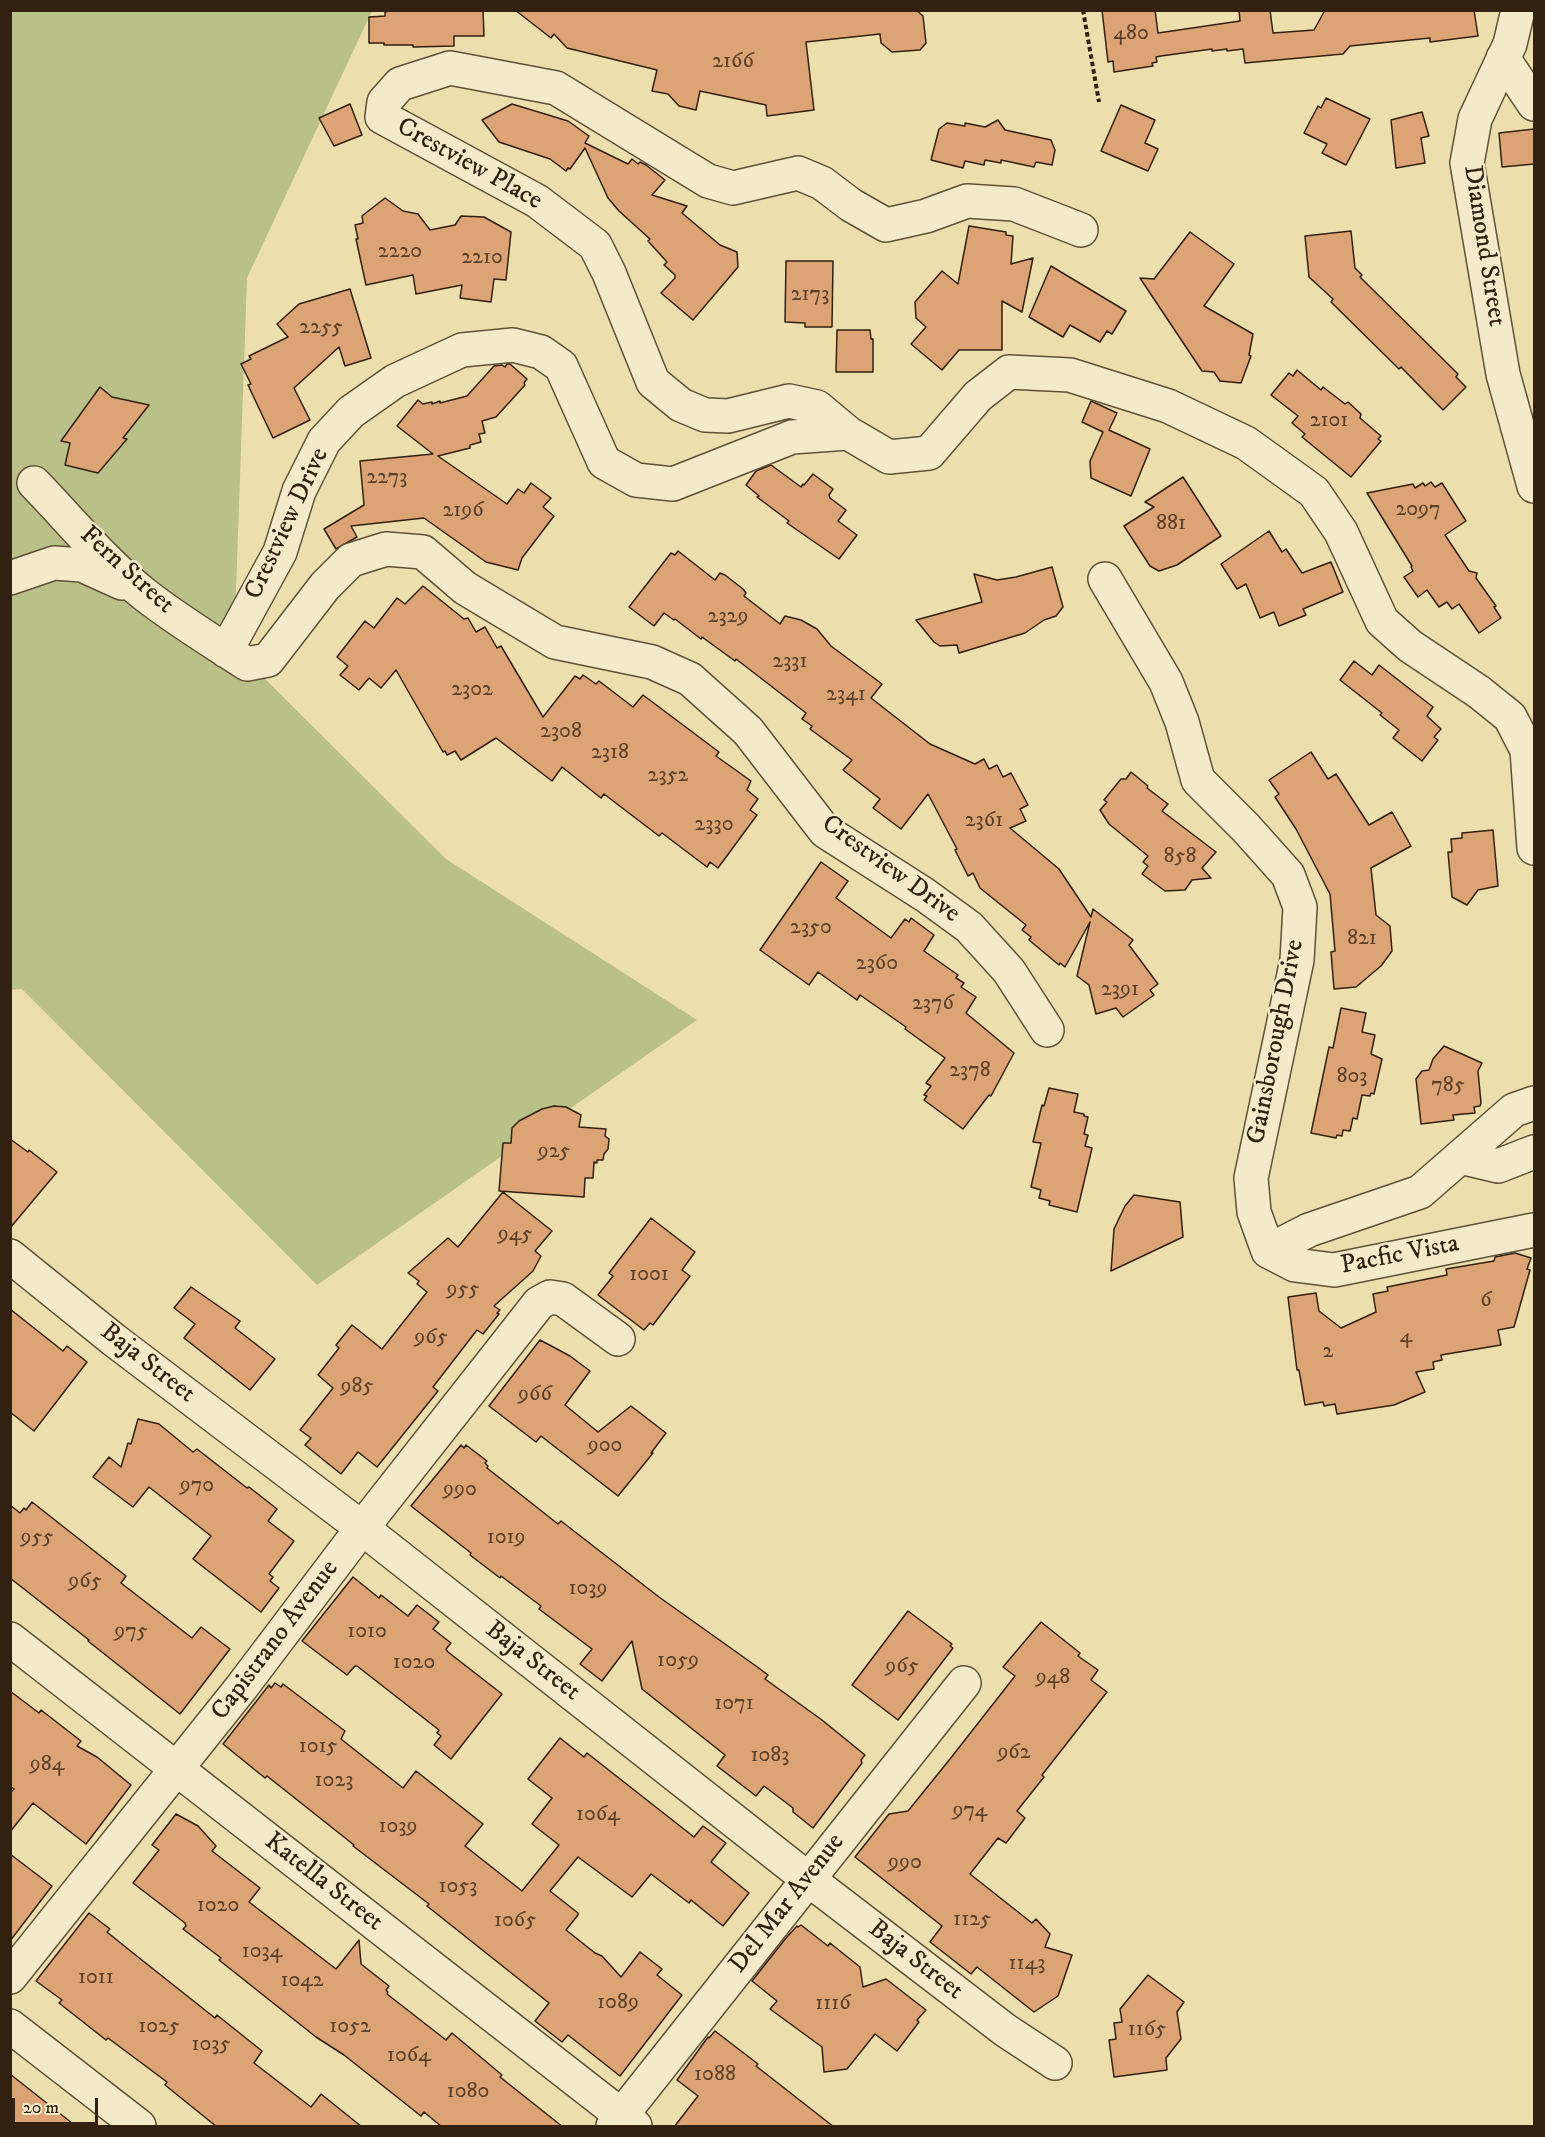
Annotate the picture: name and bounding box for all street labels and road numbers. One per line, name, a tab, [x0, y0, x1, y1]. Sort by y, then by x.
street label: Crestview Place	[391, 112, 547, 218]
street label: Diamond Street	[1455, 163, 1511, 329]
street label: Crestview Drive	[239, 443, 337, 605]
street label: Fern Street	[72, 520, 180, 622]
street label: Crestview Drive	[815, 809, 965, 931]
street label: Gainsborough Drive	[1242, 937, 1312, 1147]
street label: Pacfic Vista	[1338, 1229, 1462, 1283]
street label: Baja Street	[93, 1317, 201, 1411]
street label: Capistrano Avenue	[206, 1555, 346, 1727]
street label: Baja Street	[478, 1615, 586, 1709]
street label: Katella Street	[257, 1827, 389, 1939]
street label: Del Mar Avenue	[724, 1828, 852, 1980]
street label: Baja Street	[861, 1914, 969, 2008]

